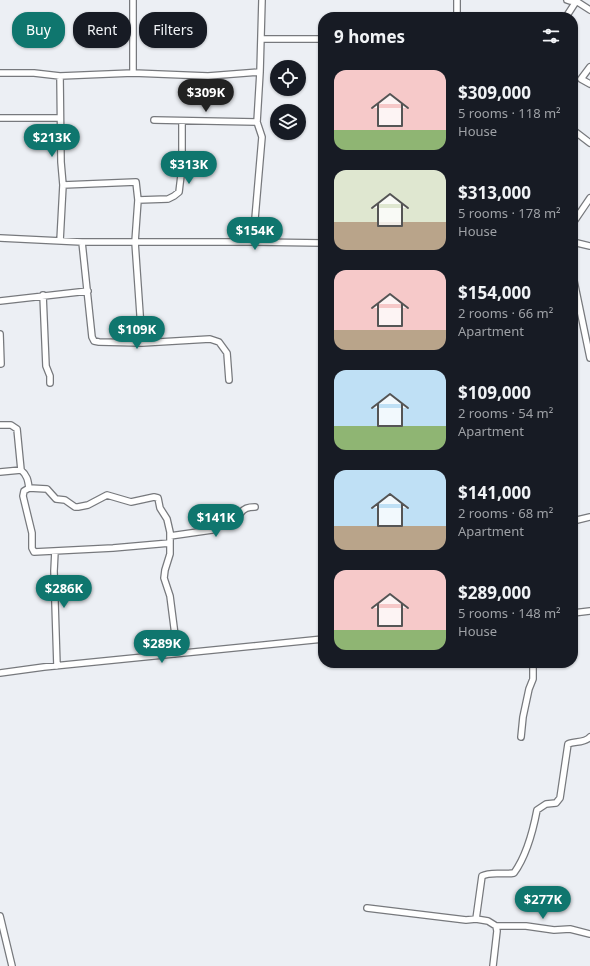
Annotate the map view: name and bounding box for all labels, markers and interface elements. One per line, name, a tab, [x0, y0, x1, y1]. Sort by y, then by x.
chip: Buy	[12, 12, 65, 48]
chip: Rent	[73, 12, 131, 48]
chip: Filters	[139, 12, 207, 48]
text: 9 homes	[334, 25, 405, 48]
icon: filters	[540, 25, 562, 47]
map controls	[270, 60, 306, 140]
button: locate	[270, 60, 306, 96]
pin: $309K	[178, 79, 234, 113]
text: $309,000	[458, 81, 531, 104]
text: $309K	[187, 83, 225, 101]
icon: home	[366, 86, 414, 134]
button: layers	[270, 104, 306, 140]
text: 5 rooms · 118 m²	[458, 104, 561, 122]
text: House	[458, 122, 497, 140]
pin: $213K	[24, 124, 80, 158]
text: $213K	[33, 128, 71, 146]
pin: $313K	[161, 151, 217, 185]
text: $313K	[170, 155, 208, 173]
text: $313,000	[458, 181, 531, 204]
icon: home	[366, 186, 414, 234]
text: 5 rooms · 178 m²	[458, 204, 561, 222]
pin: $154K	[227, 217, 283, 251]
text: $154K	[236, 221, 274, 239]
text: House	[458, 222, 497, 240]
text: $154,000	[458, 281, 531, 304]
icon: home	[366, 286, 414, 334]
text: 2 rooms · 66 m²	[458, 304, 553, 322]
pin: $109K	[109, 316, 165, 350]
text: $109K	[118, 320, 156, 338]
text: Apartment	[458, 322, 524, 340]
text: $109,000	[458, 381, 531, 404]
icon: home	[366, 386, 414, 434]
text: 2 rooms · 54 m²	[458, 404, 553, 422]
text: Apartment	[458, 422, 524, 440]
text: $141,000	[458, 481, 531, 504]
icon: home	[366, 486, 414, 534]
pin: $141K	[188, 504, 244, 538]
text: 2 rooms · 68 m²	[458, 504, 553, 522]
text: $141K	[197, 508, 235, 526]
text: Apartment	[458, 522, 524, 540]
pin: $286K	[36, 575, 92, 609]
text: $286K	[45, 579, 83, 597]
text: $289,000	[458, 581, 531, 604]
icon: home	[366, 586, 414, 634]
text: 5 rooms · 148 m²	[458, 604, 561, 622]
text: House	[458, 622, 497, 640]
pin: $289K	[134, 630, 190, 664]
text: $289K	[143, 634, 181, 652]
pin: $277K	[515, 886, 571, 920]
text: $277K	[524, 890, 562, 908]

